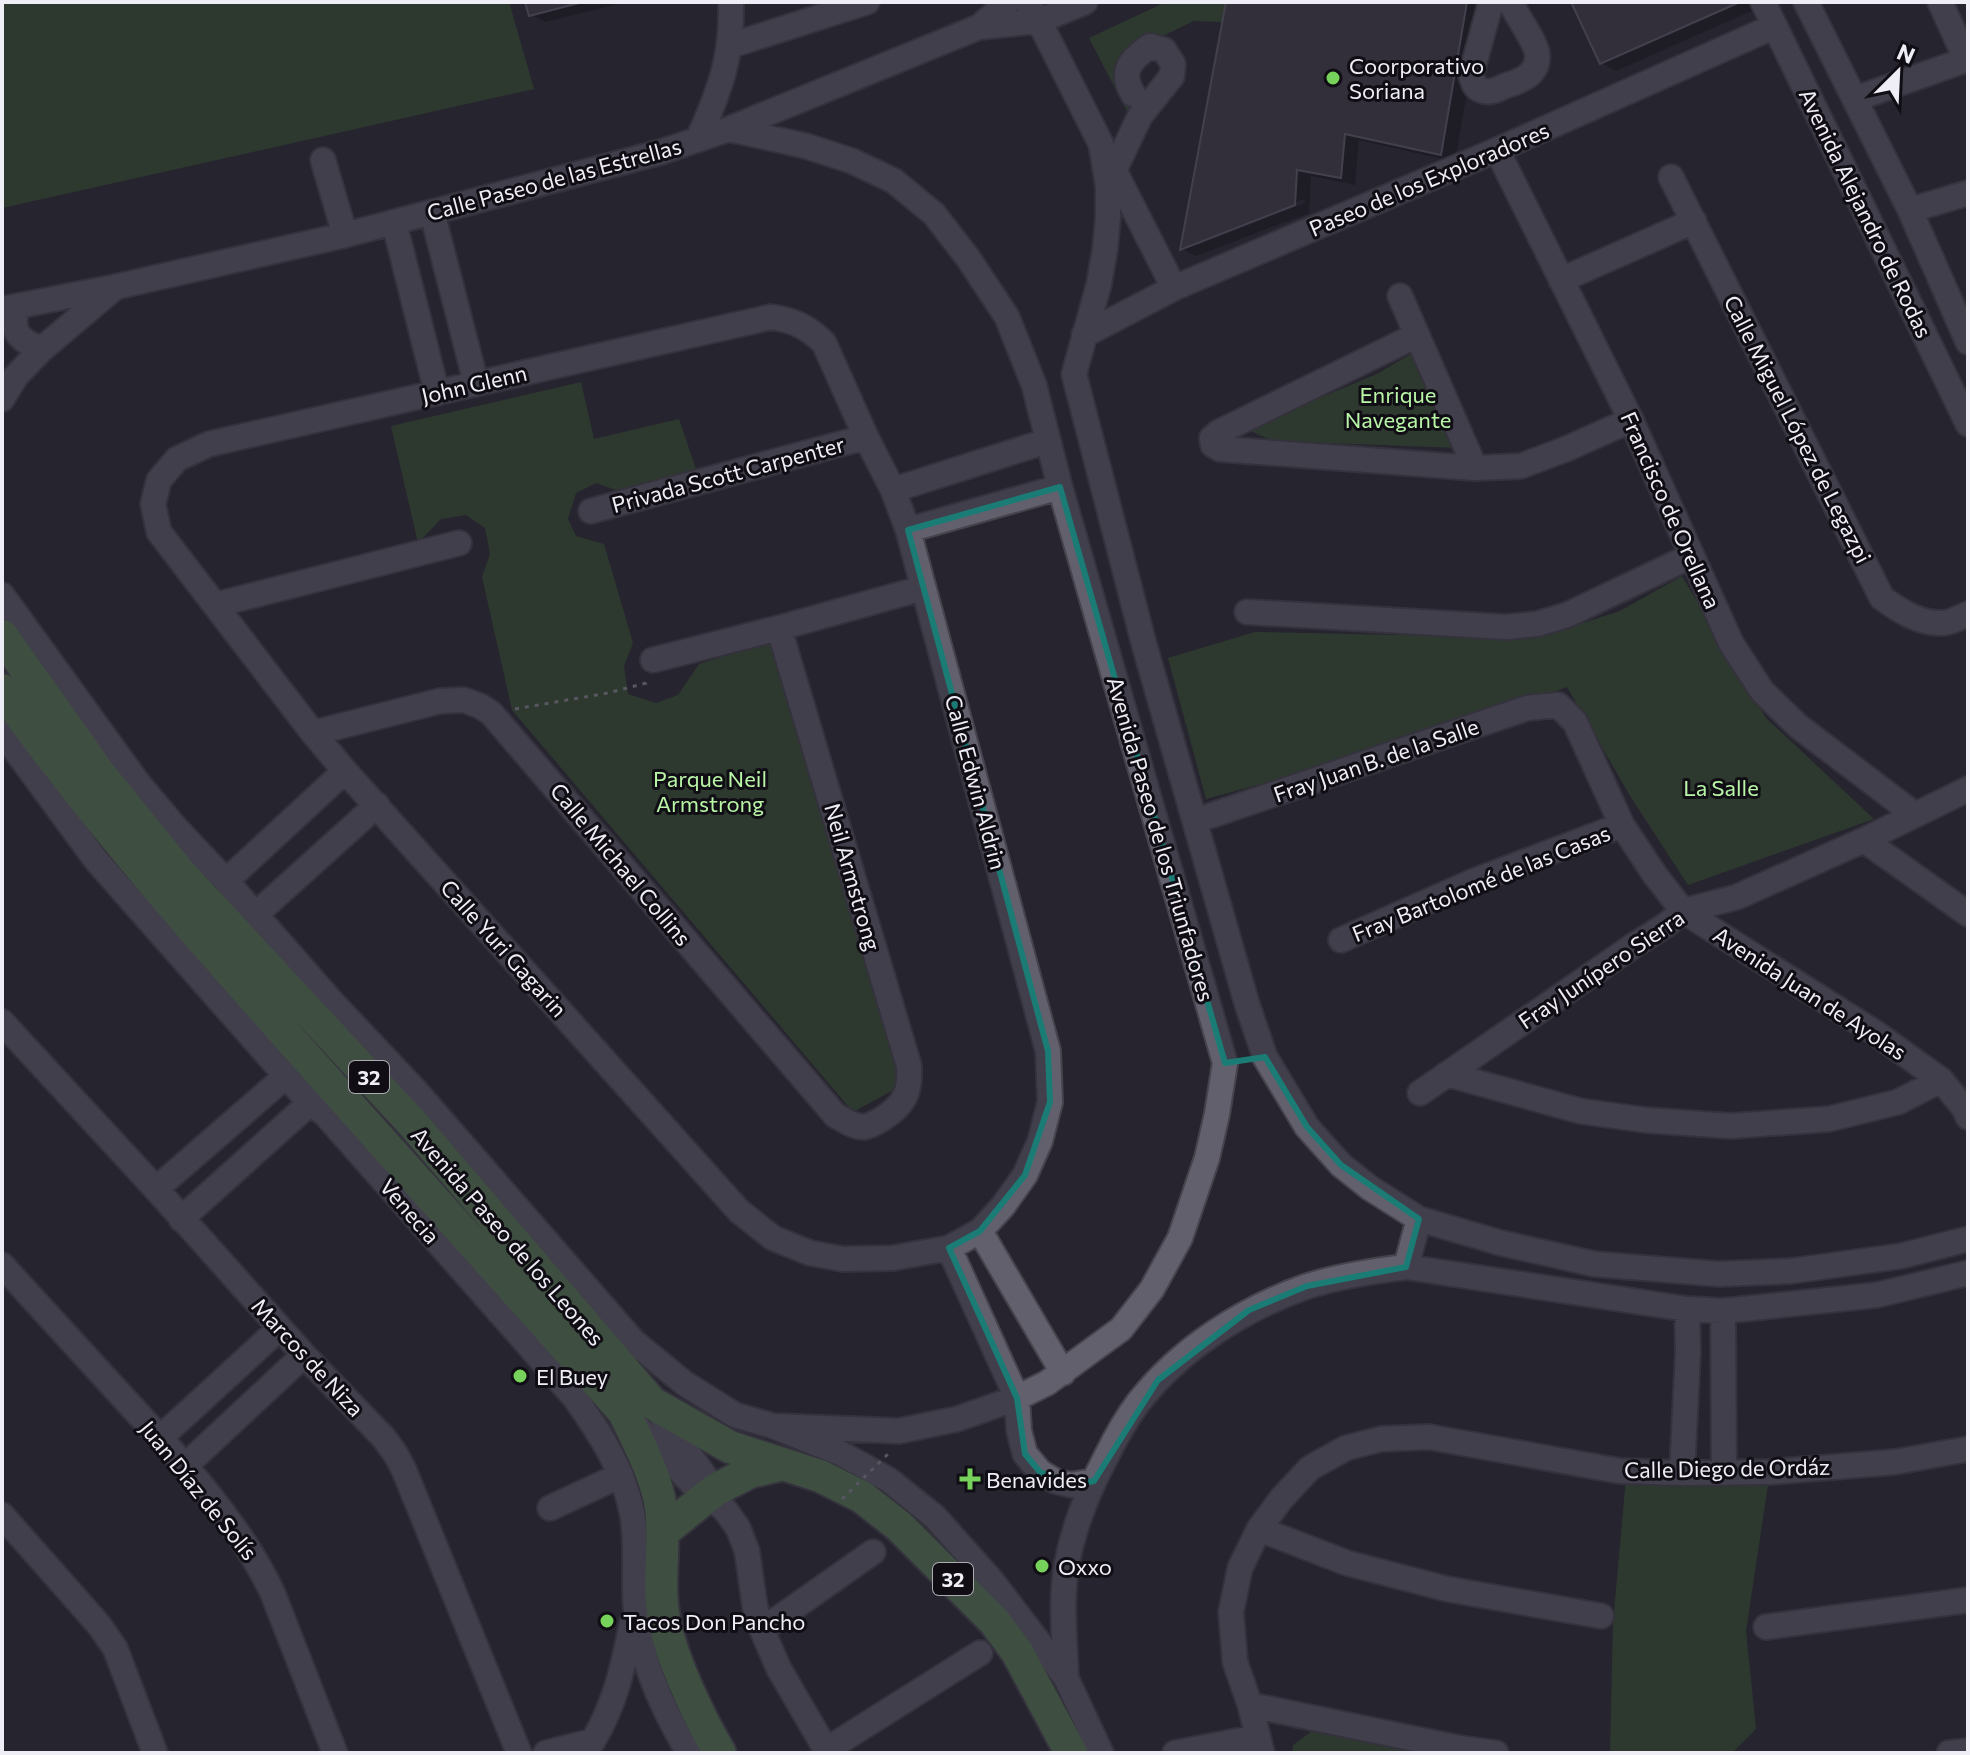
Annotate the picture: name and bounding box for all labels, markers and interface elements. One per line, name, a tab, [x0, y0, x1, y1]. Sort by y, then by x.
north arrow	[1858, 32, 1938, 112]
text: N	[1893, 38, 1919, 69]
place label: Coorporativo Soriana	[1349, 52, 1484, 104]
marker: Coorporativo Soriana	[1324, 69, 1342, 87]
street label: Avenida Alejandro de Rodas	[1794, 84, 1938, 342]
street label: Paseo de los Exploradores	[1305, 116, 1553, 242]
street label: Calle Paseo de las Estrellas	[424, 132, 684, 226]
street label: Calle Miguel López de Legazpi	[1719, 291, 1877, 567]
street label: John Glenn	[419, 359, 529, 409]
park label: Enrique Navegante	[1345, 381, 1451, 433]
street label: Francisco de Orellana	[1615, 407, 1727, 613]
street label: Privada Scott Carpenter	[609, 430, 848, 518]
street label: Avenida Paseo de los Triunfadores	[1102, 674, 1220, 1004]
street label: Calle Edwin Aldrin	[940, 692, 1012, 872]
street label: Fray Juan B. de la Salle	[1270, 712, 1482, 808]
park label: Parque Neil Armstrong	[653, 765, 767, 817]
park label: La Salle	[1683, 774, 1759, 801]
street label: Calle Michael Collins	[545, 777, 697, 951]
street label: Neil Armstrong	[819, 800, 887, 954]
street label: Fray Bartolomé de las Casas	[1348, 819, 1614, 947]
street label: Calle Yuri Gagarin	[435, 874, 573, 1022]
street label: Fray Junípero Sierra	[1513, 904, 1689, 1034]
street label: Avenida Juan de Ayolas	[1708, 920, 1912, 1066]
road number: 32	[349, 1061, 389, 1093]
street label: Avenida Paseo de los Leones	[406, 1121, 610, 1351]
street label: Venecia	[374, 1173, 446, 1249]
street label: Marcos de Niza	[246, 1292, 370, 1422]
place label: El Buey	[536, 1363, 608, 1390]
marker: El Buey	[511, 1367, 529, 1385]
street label: Juan Díaz de Solís	[135, 1415, 263, 1565]
street label: Calle Diego de Ordáz	[1624, 1453, 1830, 1483]
place label: Benavides	[986, 1466, 1087, 1493]
marker: Benavides	[961, 1470, 979, 1488]
place label: Oxxo	[1058, 1553, 1112, 1580]
marker: Oxxo	[1033, 1557, 1051, 1575]
road number: 32	[933, 1563, 973, 1595]
place label: Tacos Don Pancho	[623, 1608, 805, 1635]
marker: Tacos Don Pancho	[598, 1612, 616, 1630]

